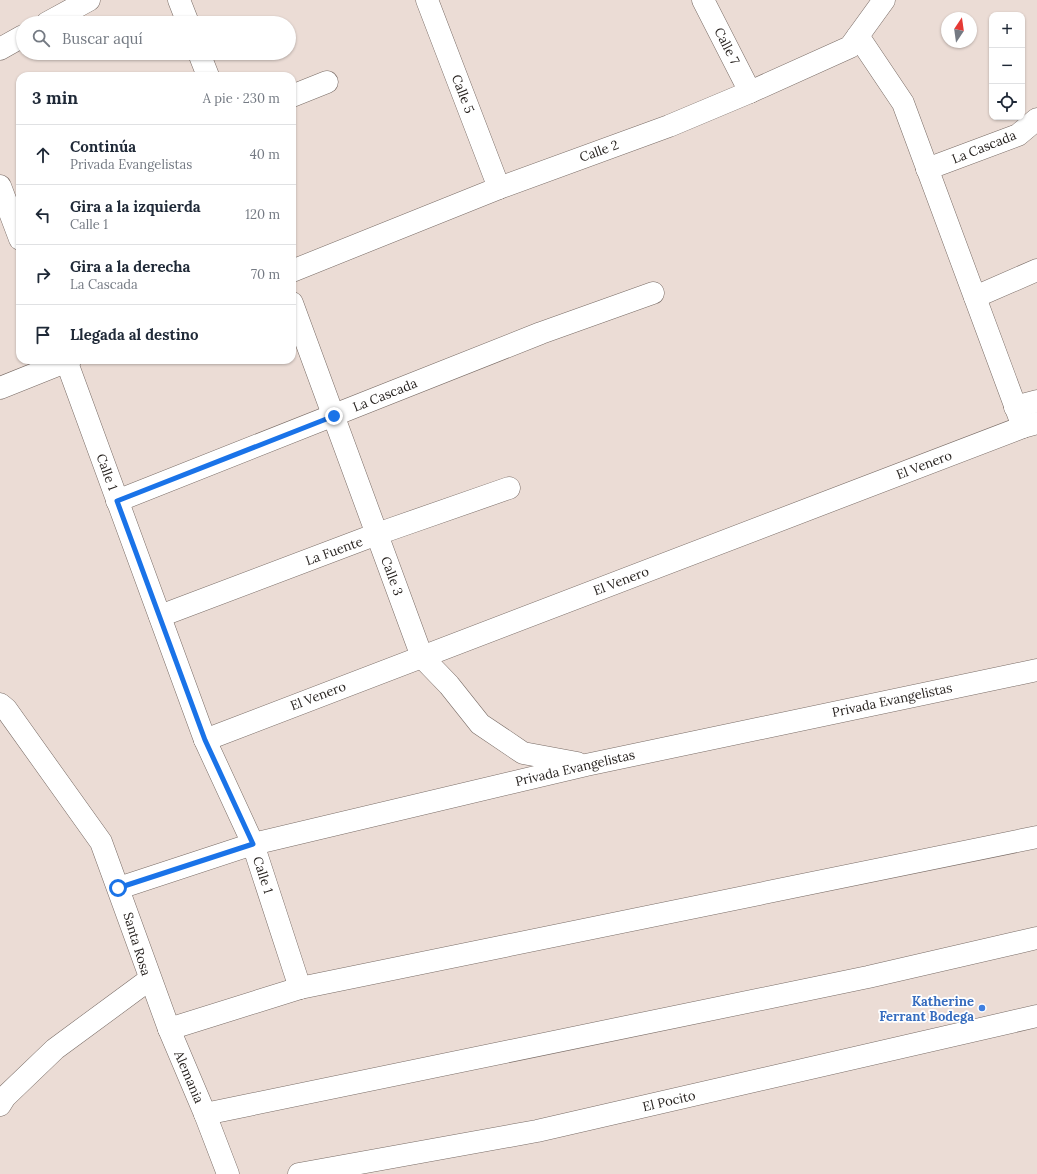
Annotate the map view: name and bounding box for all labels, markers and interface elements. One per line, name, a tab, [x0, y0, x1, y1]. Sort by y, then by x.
north arrow	[941, 12, 977, 48]
map controls	[989, 12, 1025, 120]
button: +	[989, 12, 1025, 48]
search box	[16, 16, 296, 60]
street label: Calle 7	[710, 25, 744, 67]
icon: search	[30, 27, 52, 49]
text: Buscar aquí	[62, 29, 143, 48]
button: −	[989, 48, 1025, 84]
street label: Calle 5	[448, 72, 478, 116]
button: locate	[989, 84, 1025, 120]
text: 3 min	[32, 87, 78, 109]
text: A pie · 230 m	[203, 90, 280, 107]
street label: La Cascada	[949, 126, 1019, 168]
street label: Calle 2	[577, 136, 621, 166]
text: Continúa	[70, 137, 136, 156]
icon: ahead	[32, 144, 54, 166]
text: 40 m	[250, 146, 280, 163]
text: Privada Evangelistas	[70, 156, 192, 173]
text: Gira a la izquierda	[70, 197, 201, 216]
icon: left	[32, 204, 54, 226]
text: 120 m	[245, 206, 280, 223]
text: Calle 1	[70, 216, 108, 233]
text: Gira a la derecha	[70, 257, 190, 276]
icon: right	[32, 264, 54, 286]
text: 70 m	[251, 266, 280, 283]
text: La Cascada	[70, 276, 138, 293]
icon: arrive	[32, 324, 54, 346]
text: Llegada al destino	[70, 325, 199, 344]
street label: La Cascada	[350, 374, 420, 416]
route end	[325, 407, 343, 425]
street label: El Venero	[894, 447, 955, 483]
street label: Calle 1	[93, 451, 122, 493]
street label: La Fuente	[303, 533, 365, 569]
street label: Calle 3	[377, 554, 407, 598]
street label: El Venero	[591, 563, 652, 599]
street label: El Venero	[288, 678, 349, 714]
street label: Privada Evangelistas	[830, 679, 954, 721]
street label: Privada Evangelistas	[513, 746, 637, 790]
street label: Calle 1	[249, 854, 277, 896]
route start	[109, 879, 127, 897]
street label: Santa Rosa	[119, 910, 155, 978]
place label: Katherine Ferrant Bodega	[879, 993, 974, 1025]
marker: Katherine Ferrant Bodega	[977, 1003, 987, 1013]
street label: Alemania	[170, 1047, 208, 1106]
street label: El Pocito	[641, 1087, 698, 1115]

